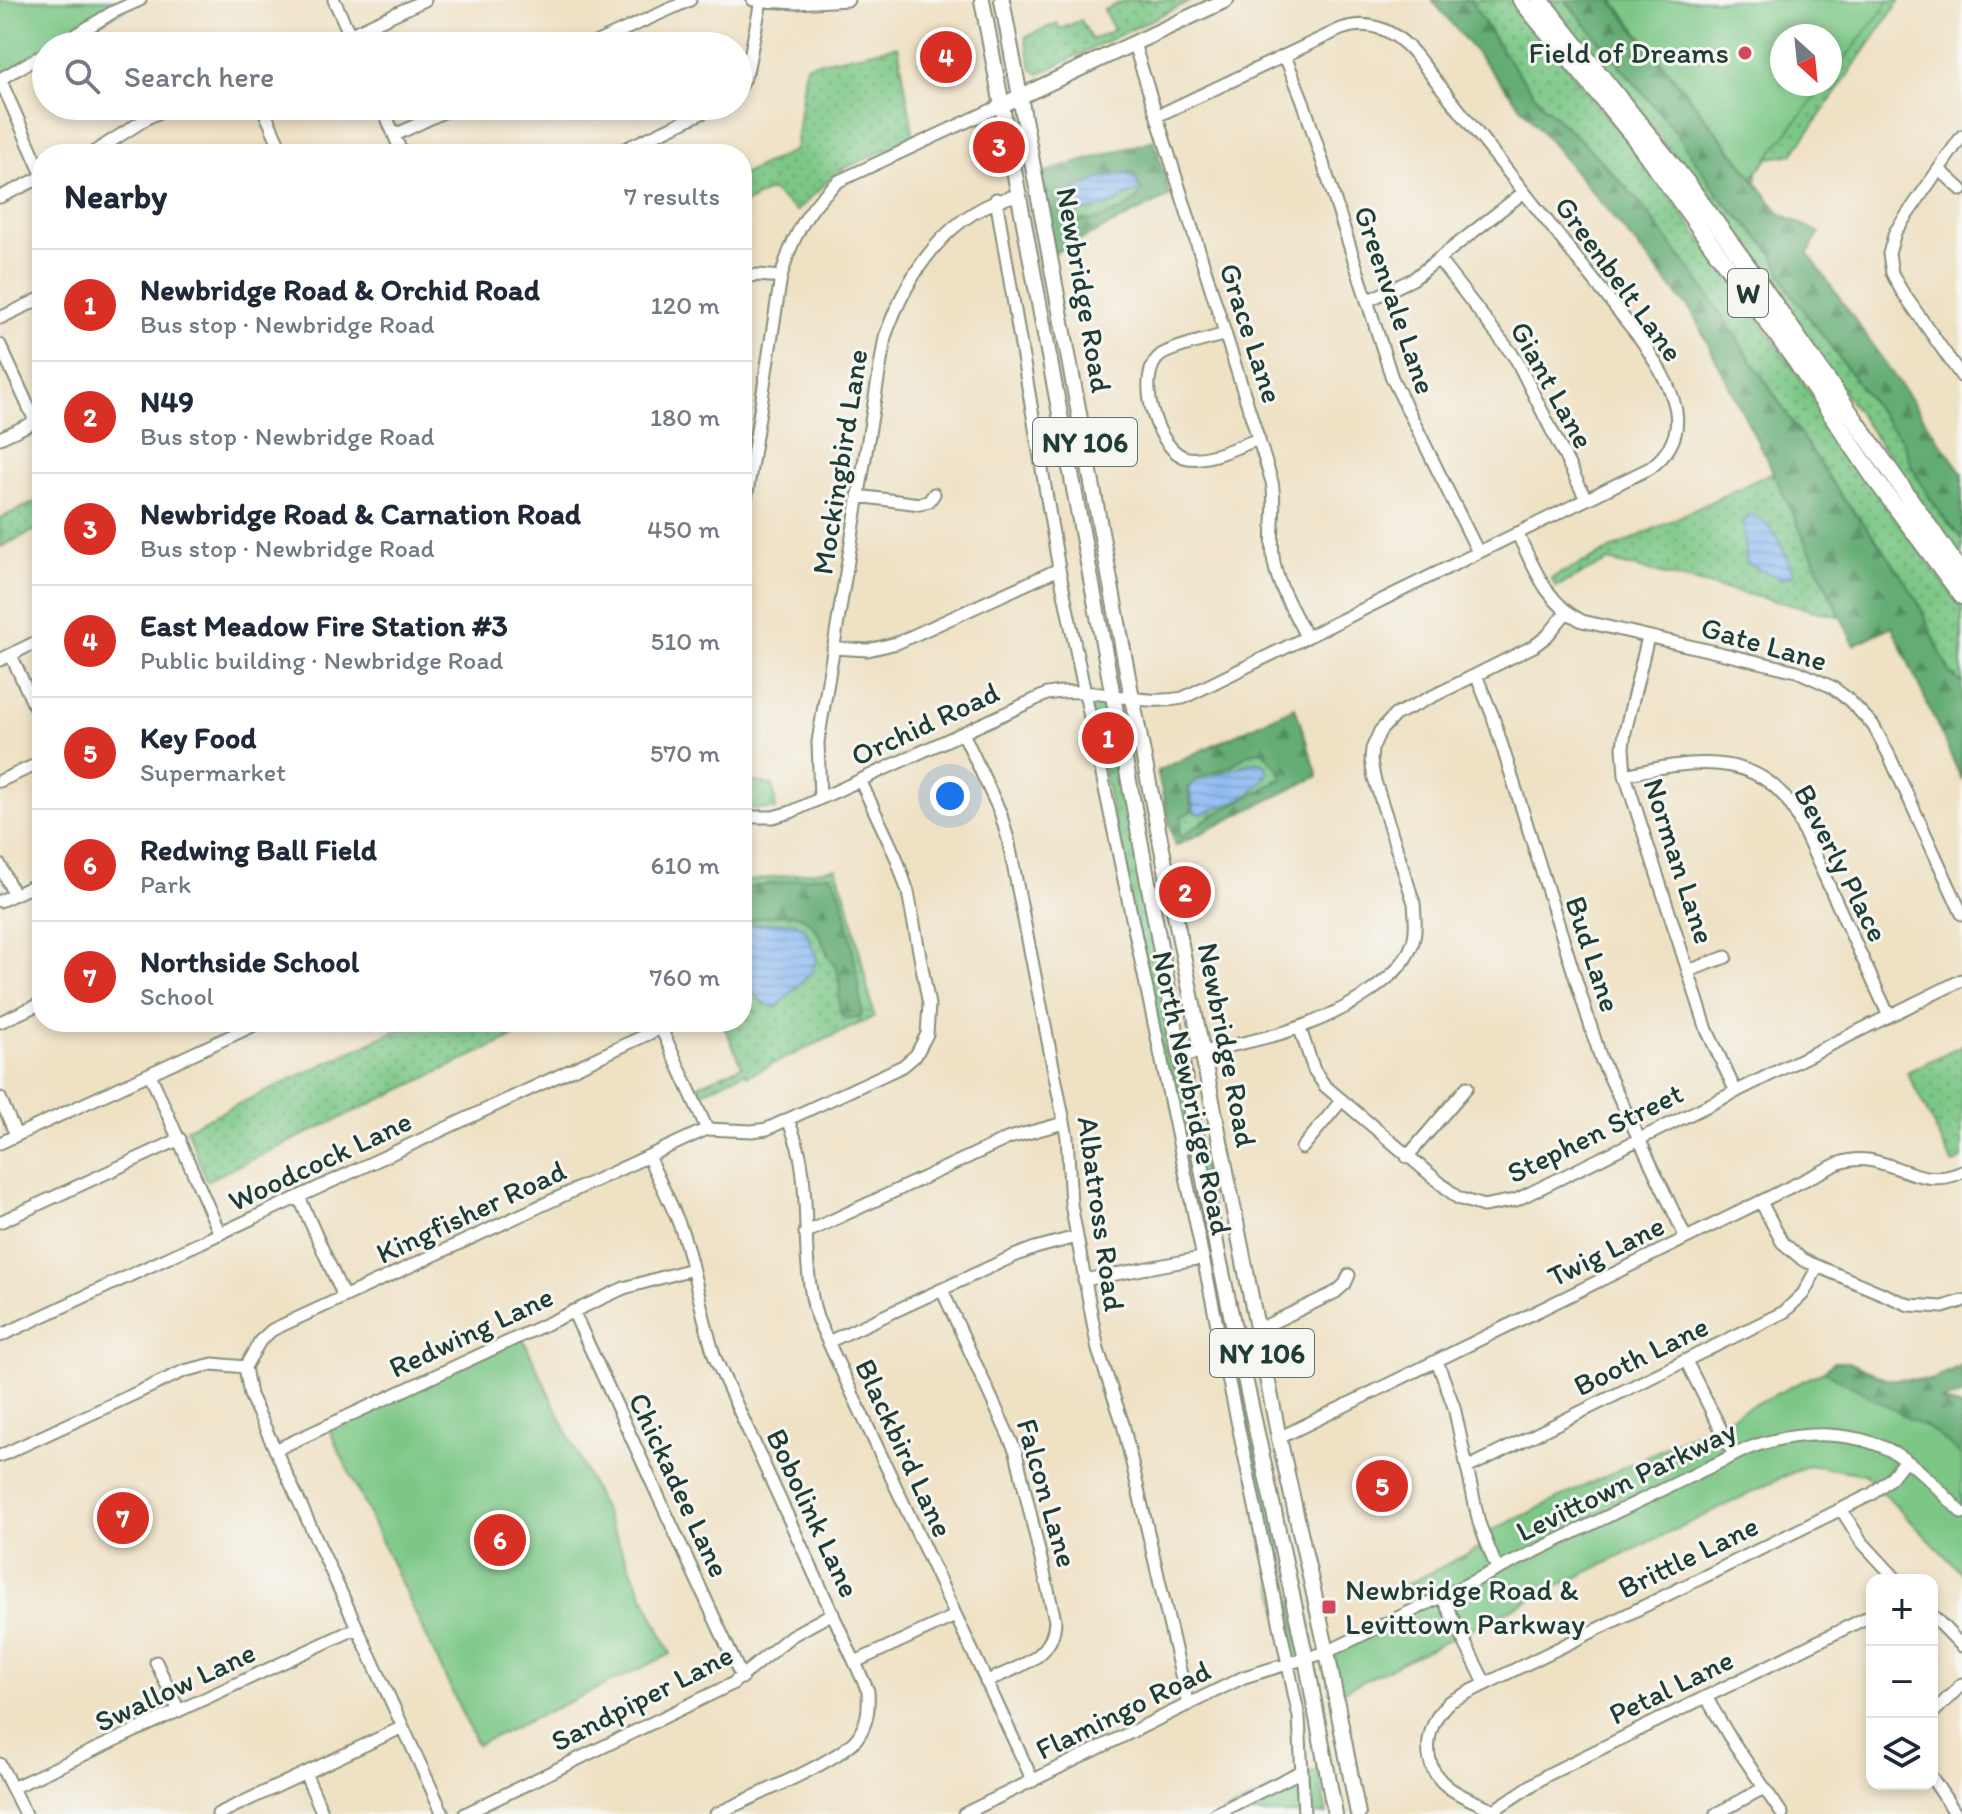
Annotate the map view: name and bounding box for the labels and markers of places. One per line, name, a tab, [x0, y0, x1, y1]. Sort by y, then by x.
pin: 4	[920, 27, 972, 87]
place label: Field of Dreams	[1529, 34, 1729, 71]
marker: Field of Dreams	[1736, 44, 1754, 62]
pin: 3	[973, 117, 1025, 177]
pin: 1	[1082, 708, 1134, 768]
pin: 2	[1159, 862, 1211, 922]
pin: 5	[1356, 1456, 1408, 1516]
pin: 7	[97, 1488, 149, 1548]
pin: 6	[474, 1510, 526, 1570]
place label: Newbridge Road & Levittown Parkway	[1345, 1571, 1585, 1642]
marker: Newbridge Road & Levittown Parkway	[1320, 1598, 1338, 1616]

